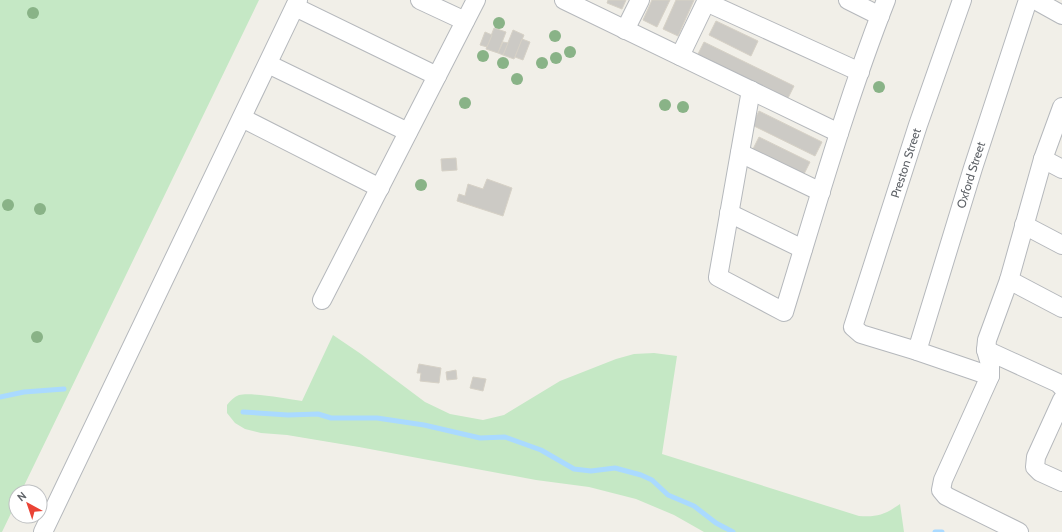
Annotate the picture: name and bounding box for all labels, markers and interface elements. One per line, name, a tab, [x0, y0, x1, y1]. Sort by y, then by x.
street label: Preston Street	[887, 126, 924, 200]
street label: Oxford Street	[953, 140, 988, 210]
north arrow	[8, 484, 48, 524]
text: N	[14, 488, 29, 504]

